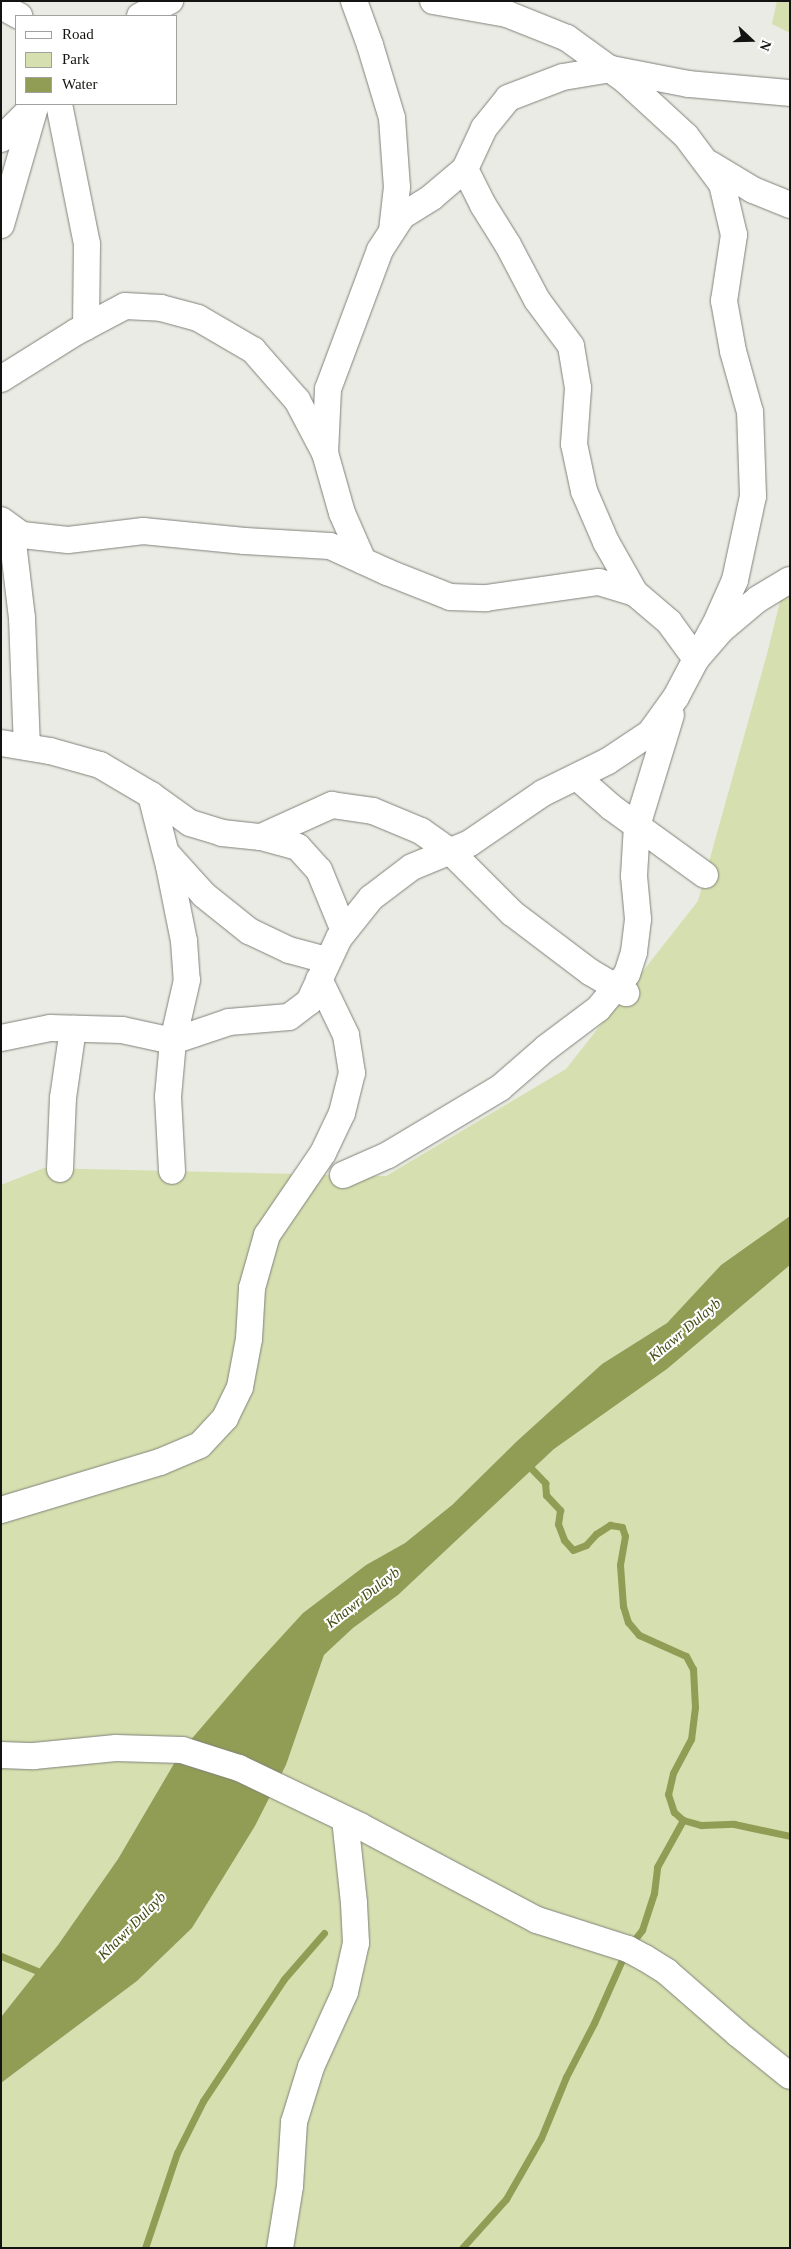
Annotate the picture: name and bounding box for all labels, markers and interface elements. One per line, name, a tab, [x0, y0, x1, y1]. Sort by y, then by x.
legend	[15, 15, 178, 105]
north arrow	[726, 15, 776, 65]
text: Road	[62, 26, 94, 42]
text: N	[757, 38, 774, 53]
text: Park	[62, 51, 90, 67]
text: Water	[62, 76, 97, 92]
water label: Khawr Dulayb	[645, 1295, 725, 1365]
water label: Khawr Dulayb	[322, 1564, 404, 1632]
water label: Khawr Dulayb	[94, 1888, 170, 1964]

